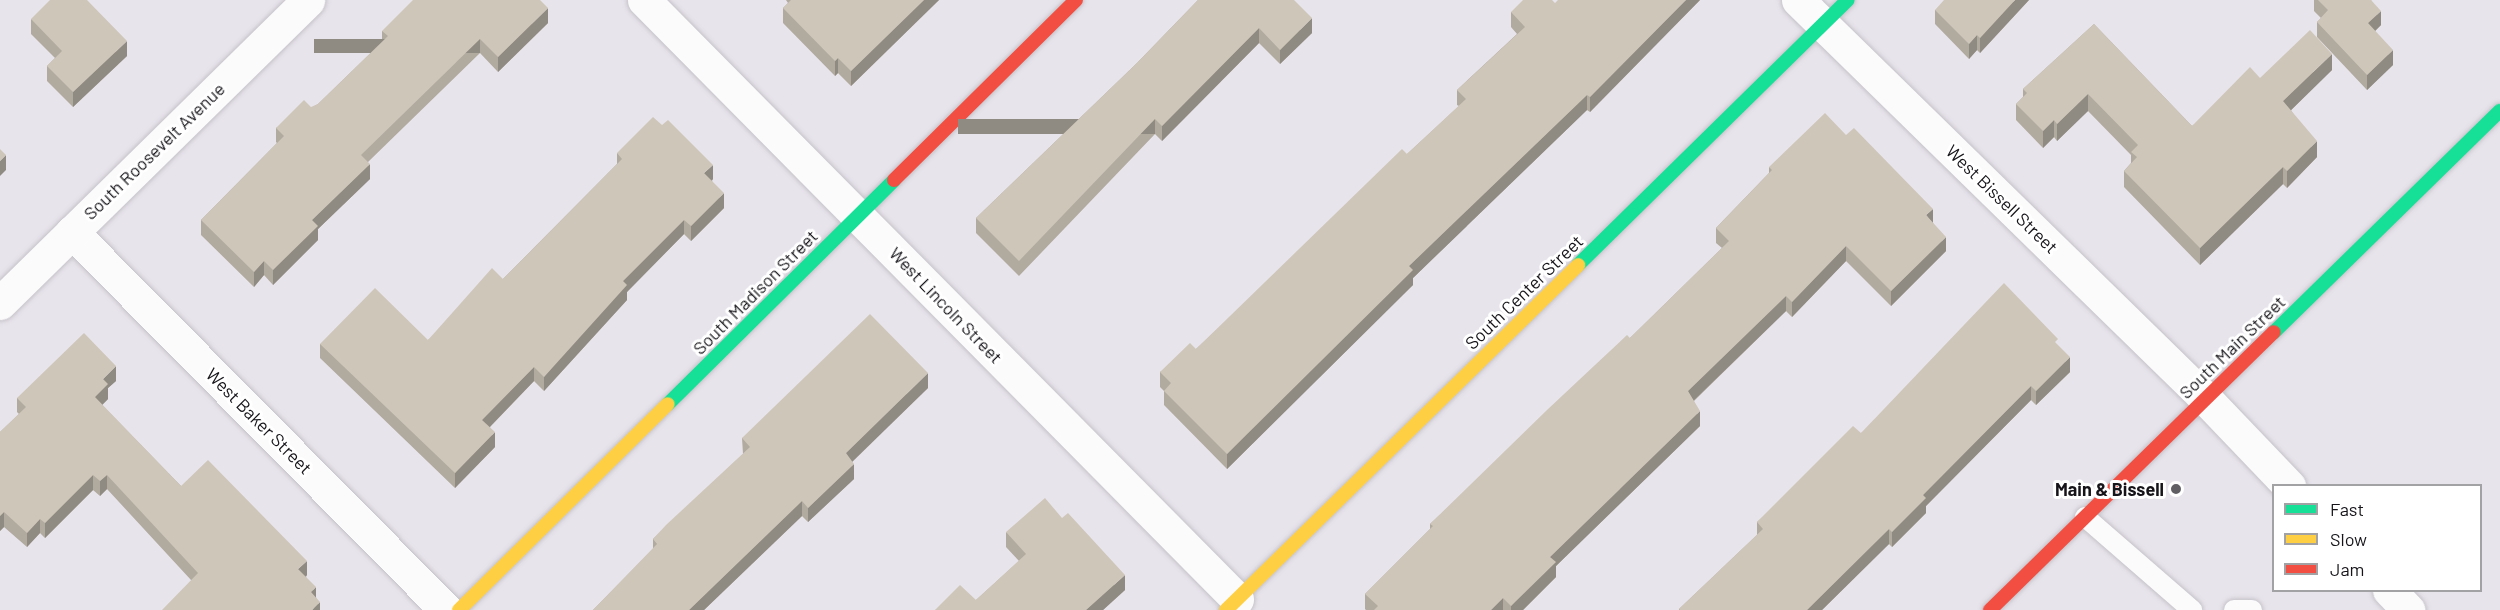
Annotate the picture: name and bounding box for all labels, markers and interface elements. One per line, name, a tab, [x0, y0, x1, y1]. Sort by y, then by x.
street label: South Roosevelt Avenue	[79, 78, 229, 224]
street label: West Bissell Street	[1942, 140, 2062, 258]
street label: South Madison Street	[688, 225, 822, 359]
street label: South Center Street	[1461, 230, 1587, 354]
street label: West Lincoln Street	[885, 242, 1007, 368]
street label: South Main Street	[2175, 291, 2289, 403]
street label: West Baker Street	[201, 363, 317, 479]
place label: Main & Bissell	[2055, 478, 2164, 500]
marker: Main & Bissell	[2169, 482, 2183, 496]
legend	[2272, 484, 2482, 592]
text: Fast	[2330, 498, 2364, 520]
text: Slow	[2330, 528, 2367, 550]
text: Jam	[2330, 558, 2364, 580]

